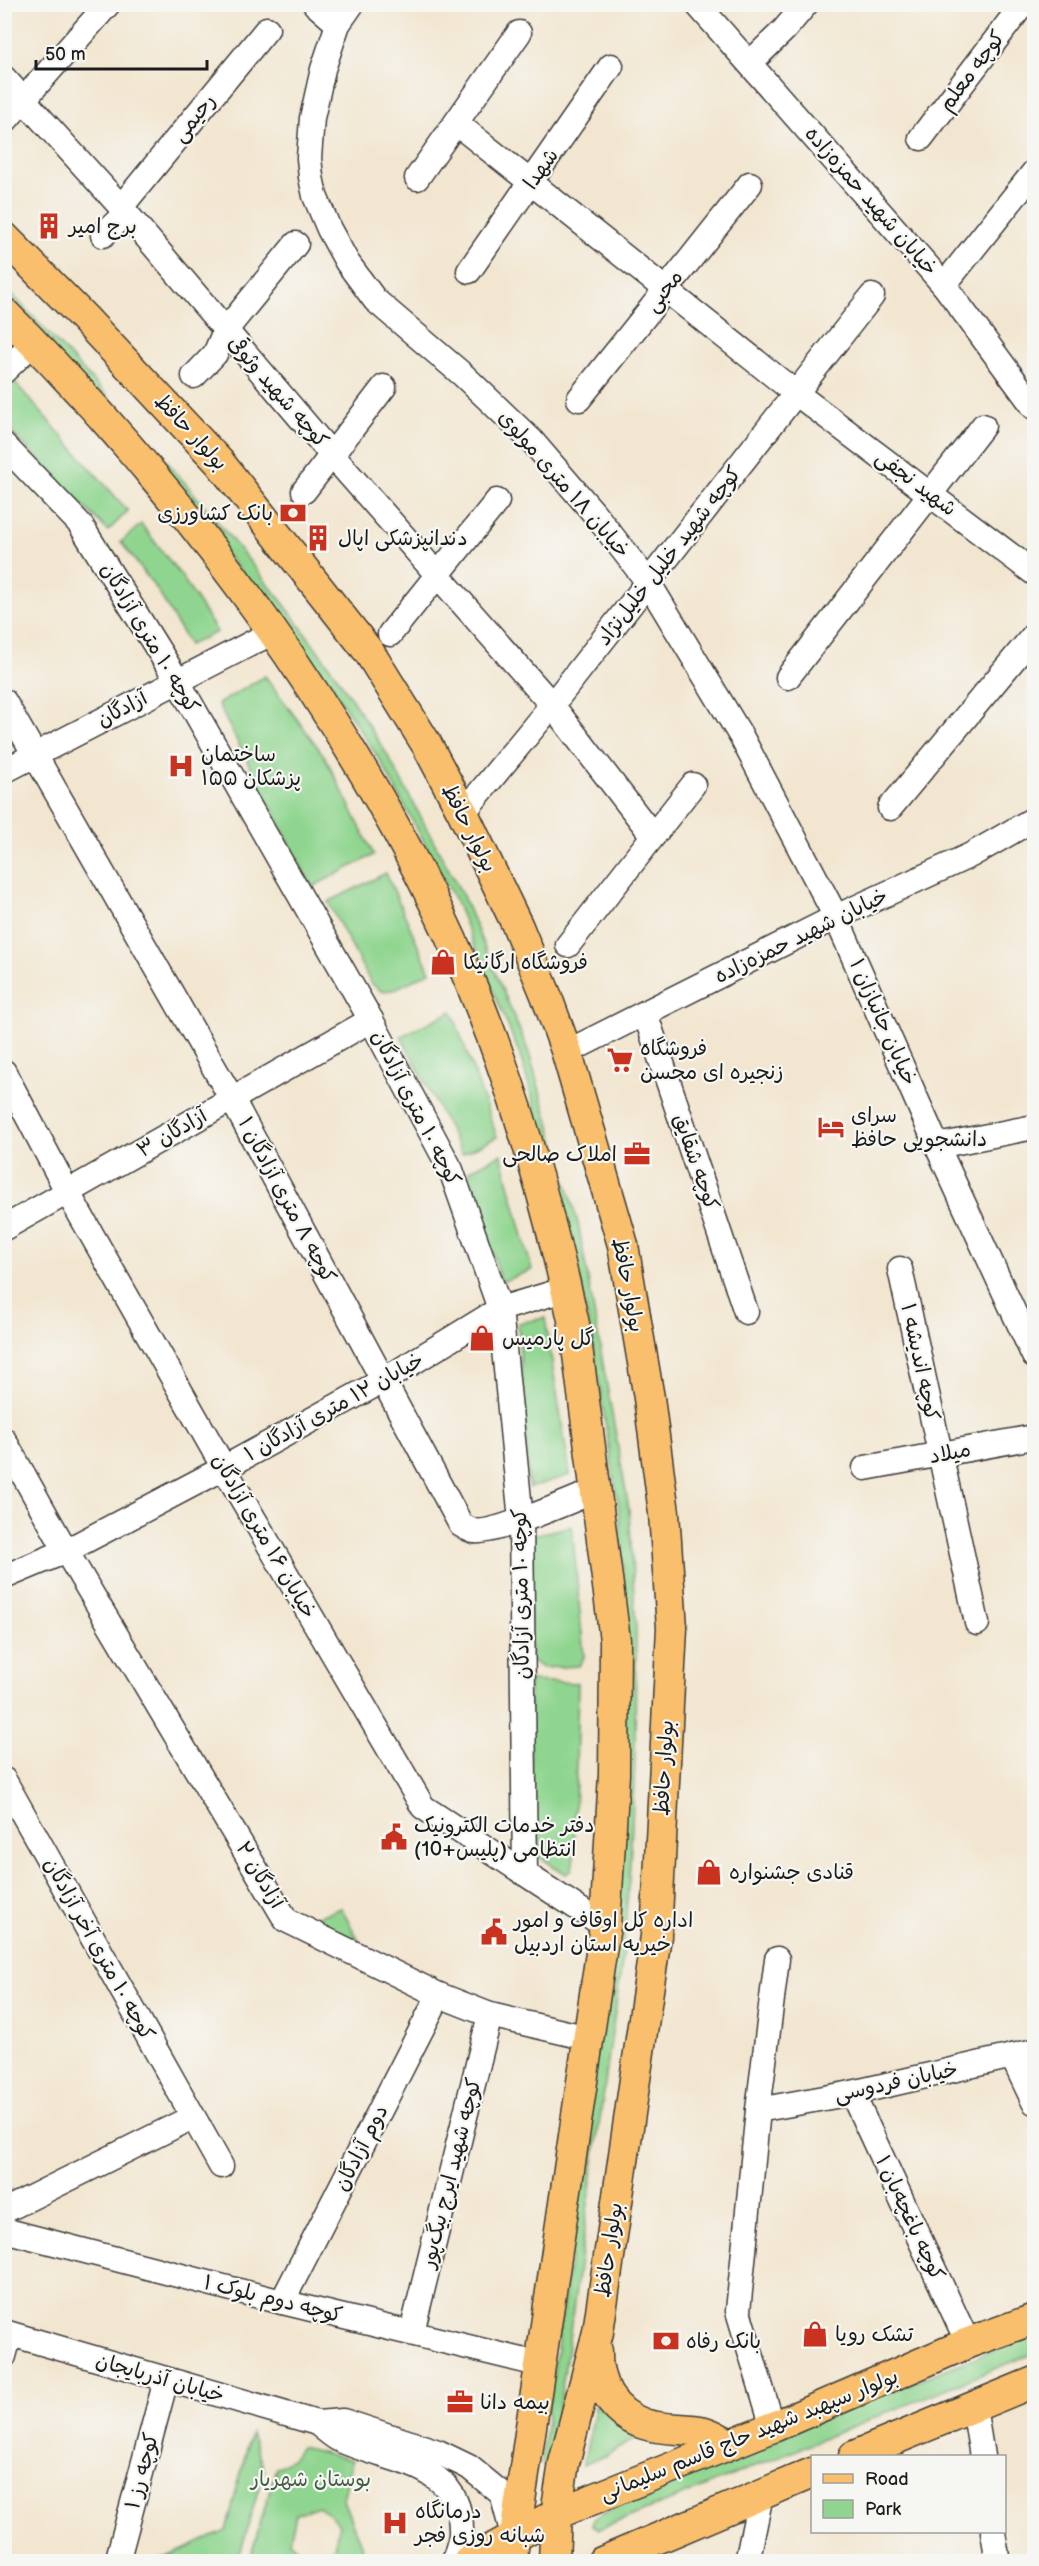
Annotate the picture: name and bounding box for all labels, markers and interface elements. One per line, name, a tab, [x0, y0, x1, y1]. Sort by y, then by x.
street label: کوچه معلم	[934, 26, 1013, 118]
scale bar	[36, 33, 207, 71]
text: 50 m	[45, 44, 86, 65]
street label: رحیمی	[167, 89, 222, 148]
street label: خیابان شهید حمزه‌زاده	[799, 121, 943, 281]
street label: شهدا	[518, 144, 564, 194]
building icon: برج امیر	[34, 211, 64, 241]
place label: برج امیر	[67, 214, 137, 240]
street label: محبی	[640, 265, 689, 318]
street label: کوچه شهید وثوقی	[222, 330, 334, 453]
street label: بولوار حافظ	[148, 388, 233, 476]
street label: خیابان ۱۸ متری مولوی	[493, 405, 635, 563]
street label: شهید نجفی	[870, 445, 961, 522]
street label: کوچه شهید خلیل خلیل‌نژاد	[591, 461, 747, 651]
bank icon: بانک کشاورزی	[278, 498, 308, 528]
place label: بانک کشاورزی	[157, 501, 273, 526]
building icon: دندانپزشکی اپال	[303, 523, 333, 553]
place label: دندانپزشکی اپال	[338, 526, 468, 552]
street label: کوچه ۱۰ متری آزادگان	[95, 558, 205, 718]
street label: آزادگان	[92, 685, 152, 733]
place label: ساختمان پزشکان ۱۵۵	[201, 742, 301, 791]
hospital icon: ساختمان پزشکان ۱۵۵	[166, 751, 196, 781]
street label: بولوار حافظ	[435, 780, 502, 877]
street label: خیابان شهید حمزه‌زاده	[710, 883, 892, 989]
shop icon: فروشگاه ارگانیکا	[428, 947, 458, 977]
place label: فروشگاه ارگانیکا	[463, 950, 588, 975]
street label: خیابان جانبازان ۱	[844, 955, 922, 1089]
street label: کوچه ۱۰ متری آزادگان	[366, 1026, 466, 1190]
place label: فروشگاه زنجیره ای محسن	[640, 1036, 783, 1085]
supermarket icon: فروشگاه زنجیره ای محسن	[605, 1045, 635, 1075]
street label: آزادگان ۳	[133, 1103, 212, 1163]
place label: سرای دانشجویی حافظ	[851, 1103, 987, 1153]
street label: کوچه شقایق	[668, 1111, 724, 1213]
hotel icon: سرای دانشجویی حافظ	[816, 1112, 846, 1142]
street label: کوچه ۸ متری آزادگان ۱	[233, 1113, 341, 1287]
office icon: املاک صالحی	[622, 1139, 652, 1169]
place label: املاک صالحی	[502, 1142, 617, 1168]
street label: بولوار حافظ	[606, 1236, 649, 1335]
street label: کوچه اندیشه ۱	[895, 1301, 945, 1423]
shop icon: گل پارمیس	[467, 1323, 497, 1353]
place label: گل پارمیس	[502, 1326, 594, 1351]
street label: خیابان ۱۲ متری آزادگان ۱	[240, 1347, 428, 1467]
street label: میلاد	[927, 1437, 973, 1469]
street label: خیابان ۱۶ متری آزادگان	[207, 1449, 321, 1623]
street label: کوچه ۱۰ متری آزادگان	[507, 1508, 535, 1680]
street label: بولوار حافظ	[649, 1719, 680, 1817]
place label: دفتر خدمات الکترونیک انتظامی (پلیس+10)	[414, 1813, 595, 1863]
public building icon: دفتر خدمات الکترونیک انتظامی (پلیس+10)	[379, 1822, 409, 1852]
street label: آزادگان ۲	[230, 1837, 290, 1914]
street label: کوچه ۱۰ متری آخر آزادگان	[38, 1853, 160, 2045]
shop icon: قنادی جشنواره	[694, 1857, 724, 1887]
place label: قنادی جشنواره	[729, 1860, 854, 1885]
place label: اداره کل اوقاف و امور خیریه استان اردبیل	[512, 1908, 693, 1957]
public building icon: اداره کل اوقاف و امور خیریه استان اردبیل	[479, 1917, 509, 1947]
street label: خیابان فردوسی	[832, 2057, 960, 2108]
street label: کوچه شهید ایرج بیگ‌پور	[415, 2076, 488, 2273]
street label: دوم آزادگان	[329, 2101, 396, 2197]
street label: کوچه باغچه‌بان ١	[870, 2151, 950, 2285]
street label: بولوار حافظ	[590, 2201, 629, 2299]
street label: کوچه دوم بلوک ۱	[200, 2270, 345, 2331]
shop icon: تشک رویا	[800, 2319, 830, 2349]
place label: تشک رویا	[835, 2322, 914, 2347]
bank icon: بانک رفاه	[651, 2326, 681, 2356]
place label: بانک رفاه	[686, 2329, 761, 2354]
street label: خیابان آذربایجان	[93, 2348, 227, 2408]
street label: بولوار سپهبد شهید حاج قاسم سلیمانی	[596, 2364, 903, 2509]
office icon: بیمه دانا	[445, 2387, 475, 2417]
place label: بیمه دانا	[480, 2390, 550, 2415]
street label: کوچه رز ۱	[120, 2430, 164, 2512]
legend	[811, 2455, 1006, 2533]
park label: بوستان شهریار	[249, 2467, 371, 2492]
text: Road	[865, 2469, 909, 2490]
place label: درمانگاه شبانه روزی فجر	[413, 2499, 545, 2548]
text: Park	[865, 2499, 901, 2520]
hospital icon: درمانگاه شبانه روزی فجر	[380, 2508, 410, 2538]

